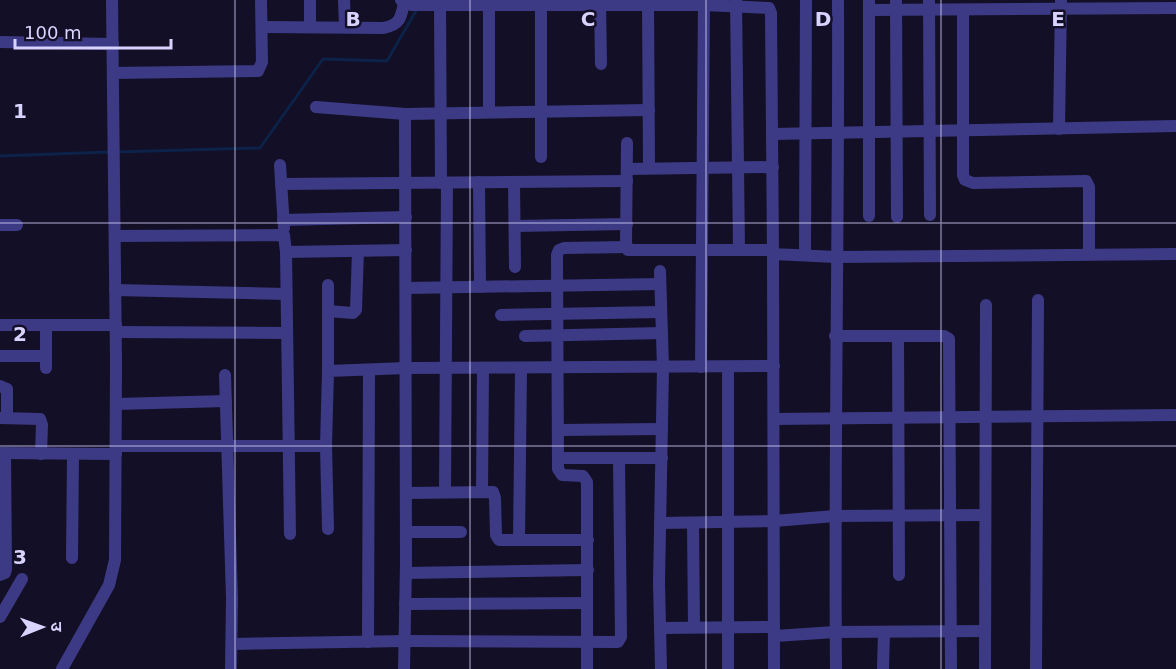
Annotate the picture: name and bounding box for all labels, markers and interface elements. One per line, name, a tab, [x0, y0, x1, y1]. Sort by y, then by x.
text: B	[345, 7, 361, 31]
text: C	[581, 7, 595, 31]
text: D	[815, 7, 831, 31]
text: E	[1051, 7, 1065, 31]
scale bar	[15, 12, 171, 50]
text: 100 m	[24, 22, 82, 43]
text: 1	[13, 99, 27, 123]
text: 2	[13, 322, 27, 346]
text: 3	[13, 545, 27, 569]
north arrow	[12, 597, 72, 657]
text: उ	[47, 622, 66, 632]

